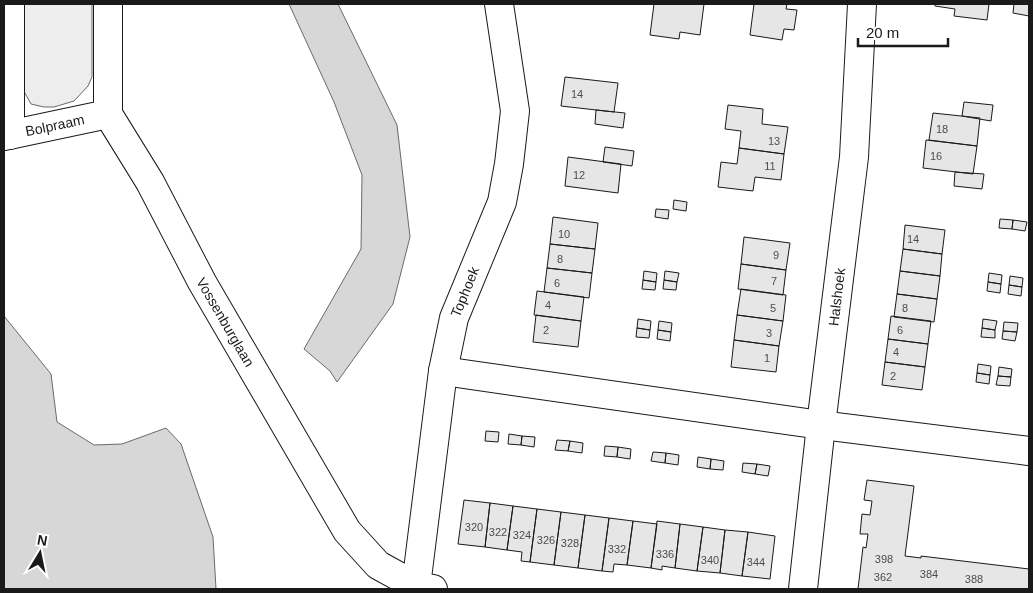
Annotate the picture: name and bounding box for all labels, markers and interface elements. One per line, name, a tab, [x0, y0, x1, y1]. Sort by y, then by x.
scale bar	[858, 15, 948, 47]
text: 20 m	[866, 24, 899, 41]
house number: 14	[571, 88, 583, 100]
street label: Bolpraam	[24, 111, 86, 139]
house number: 18	[936, 123, 948, 135]
house number: 13	[768, 135, 780, 147]
house number: 16	[930, 150, 942, 162]
house number: 11	[764, 160, 776, 172]
house number: 12	[573, 169, 585, 181]
house number: 10	[558, 228, 570, 240]
house number: 14	[907, 233, 919, 245]
house number: 9	[773, 249, 779, 261]
house number: 8	[557, 253, 563, 265]
street label: Tophoek	[447, 263, 483, 319]
street label: Halshoek	[825, 266, 848, 327]
street label: Vossenburglaan	[193, 275, 258, 370]
house number: 7	[771, 275, 777, 287]
house number: 6	[554, 277, 560, 289]
house number: 4	[545, 299, 551, 311]
house number: 5	[770, 302, 776, 314]
house number: 8	[902, 302, 908, 314]
house number: 2	[543, 324, 549, 336]
house number: 6	[897, 324, 903, 336]
house number: 3	[766, 327, 772, 339]
house number: 4	[893, 346, 899, 358]
house number: 1	[764, 352, 770, 364]
house number: 2	[890, 370, 896, 382]
house number: 320	[465, 521, 483, 533]
house number: 322	[489, 526, 507, 538]
north arrow	[15, 528, 65, 578]
house number: 324	[513, 529, 531, 541]
text: N	[36, 531, 49, 549]
house number: 326	[537, 534, 555, 546]
house number: 328	[561, 537, 579, 549]
house number: 332	[608, 543, 626, 555]
house number: 336	[656, 548, 674, 560]
house number: 398	[875, 553, 893, 565]
house number: 340	[701, 554, 719, 566]
house number: 344	[747, 556, 765, 568]
house number: 384	[920, 568, 938, 580]
house number: 362	[874, 571, 892, 583]
house number: 388	[965, 573, 983, 585]

